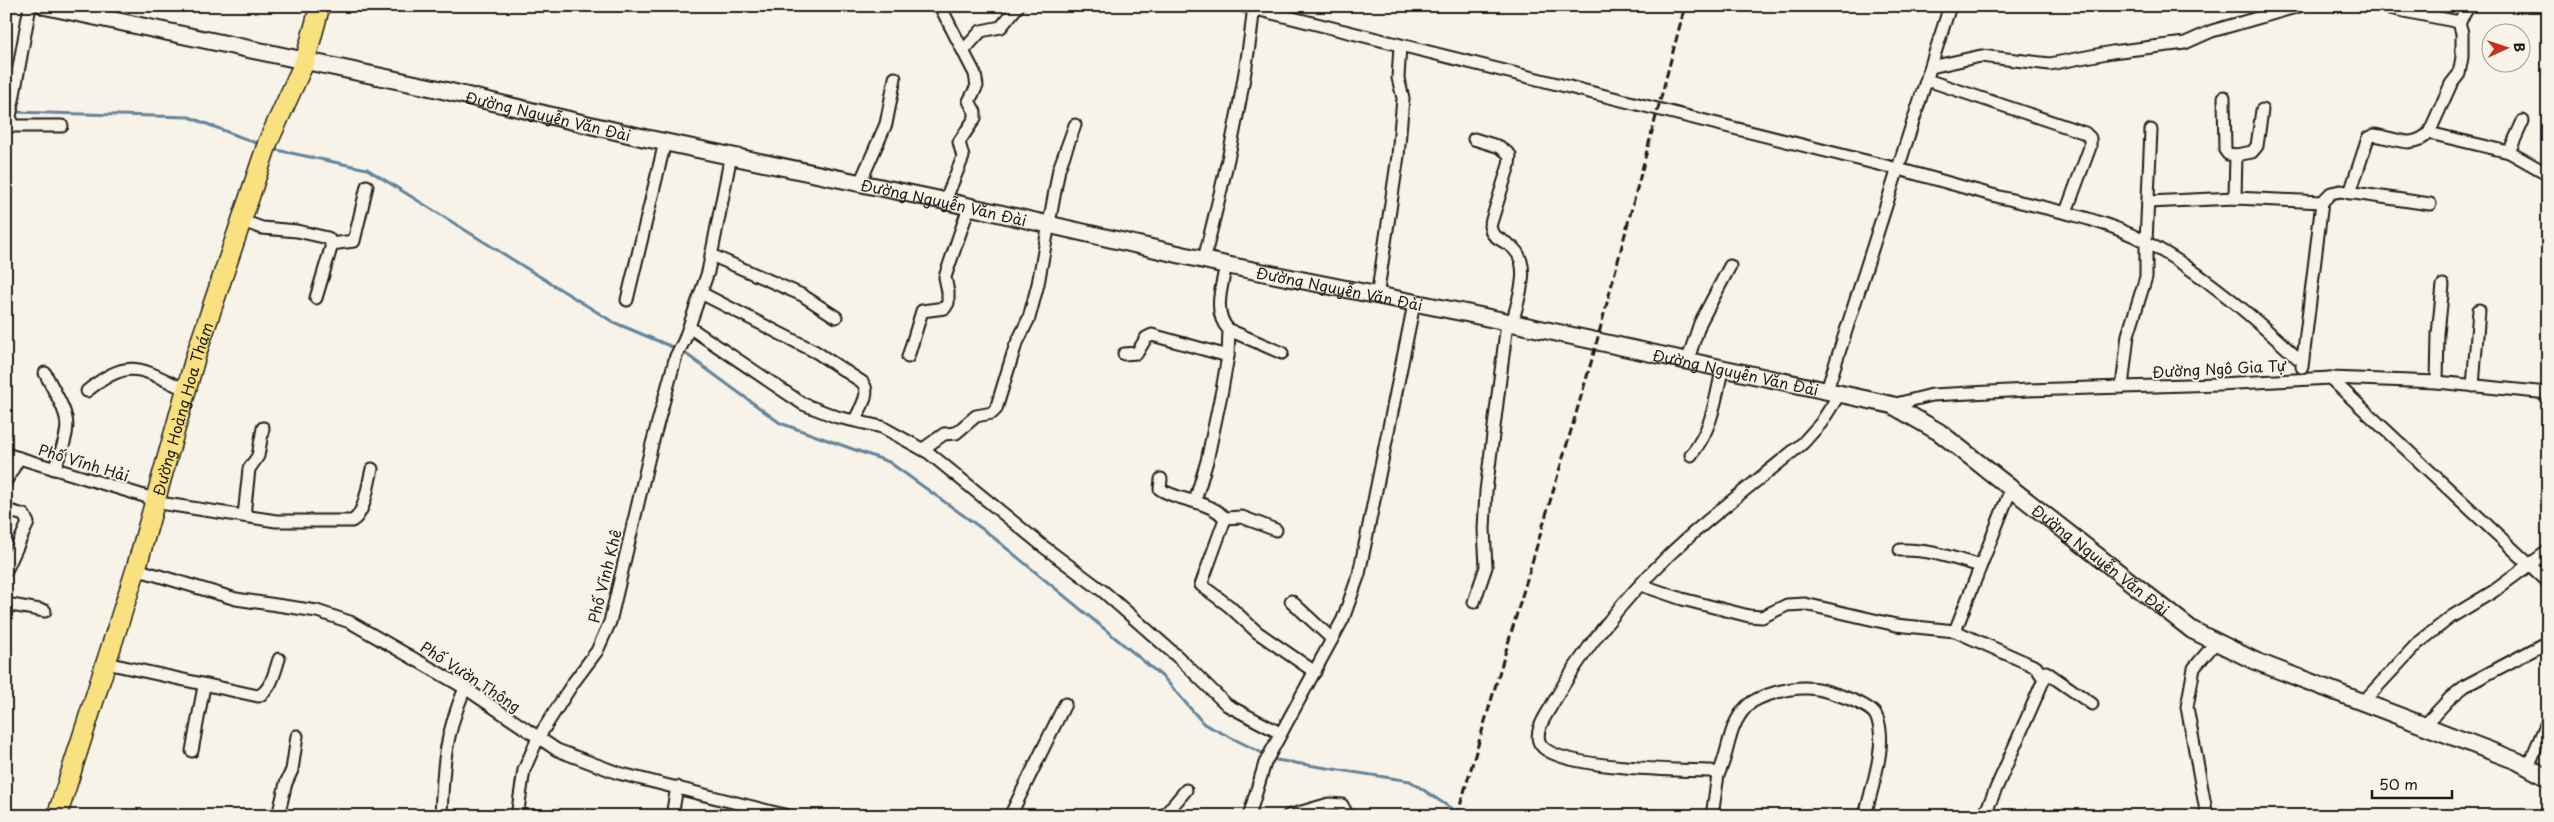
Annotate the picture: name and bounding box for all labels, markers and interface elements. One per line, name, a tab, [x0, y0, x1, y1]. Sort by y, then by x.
north arrow	[2482, 22, 2532, 72]
text: B	[2509, 42, 2530, 53]
street label: Đường Nguyễn Văn Đài	[463, 84, 633, 146]
street label: Đường Nguyễn Văn Đài	[859, 172, 1029, 231]
street label: Đường Nguyễn Văn Đài	[1254, 260, 1425, 316]
street label: Đường Hoàng Hoa Thám	[146, 319, 218, 498]
street label: Đường Nguyễn Văn Đài	[1651, 342, 1821, 400]
street label: Đường Ngô Gia Tự	[2152, 353, 2287, 383]
street label: Phố Vĩnh Hải	[36, 437, 132, 487]
street label: Đường Nguyễn Văn Đài	[2028, 498, 2175, 620]
street label: Phố Vĩnh Khê	[581, 527, 627, 625]
street label: Phố Vườn Thông	[416, 635, 526, 717]
scale bar	[2372, 767, 2452, 799]
text: 50 m	[2379, 772, 2418, 795]

